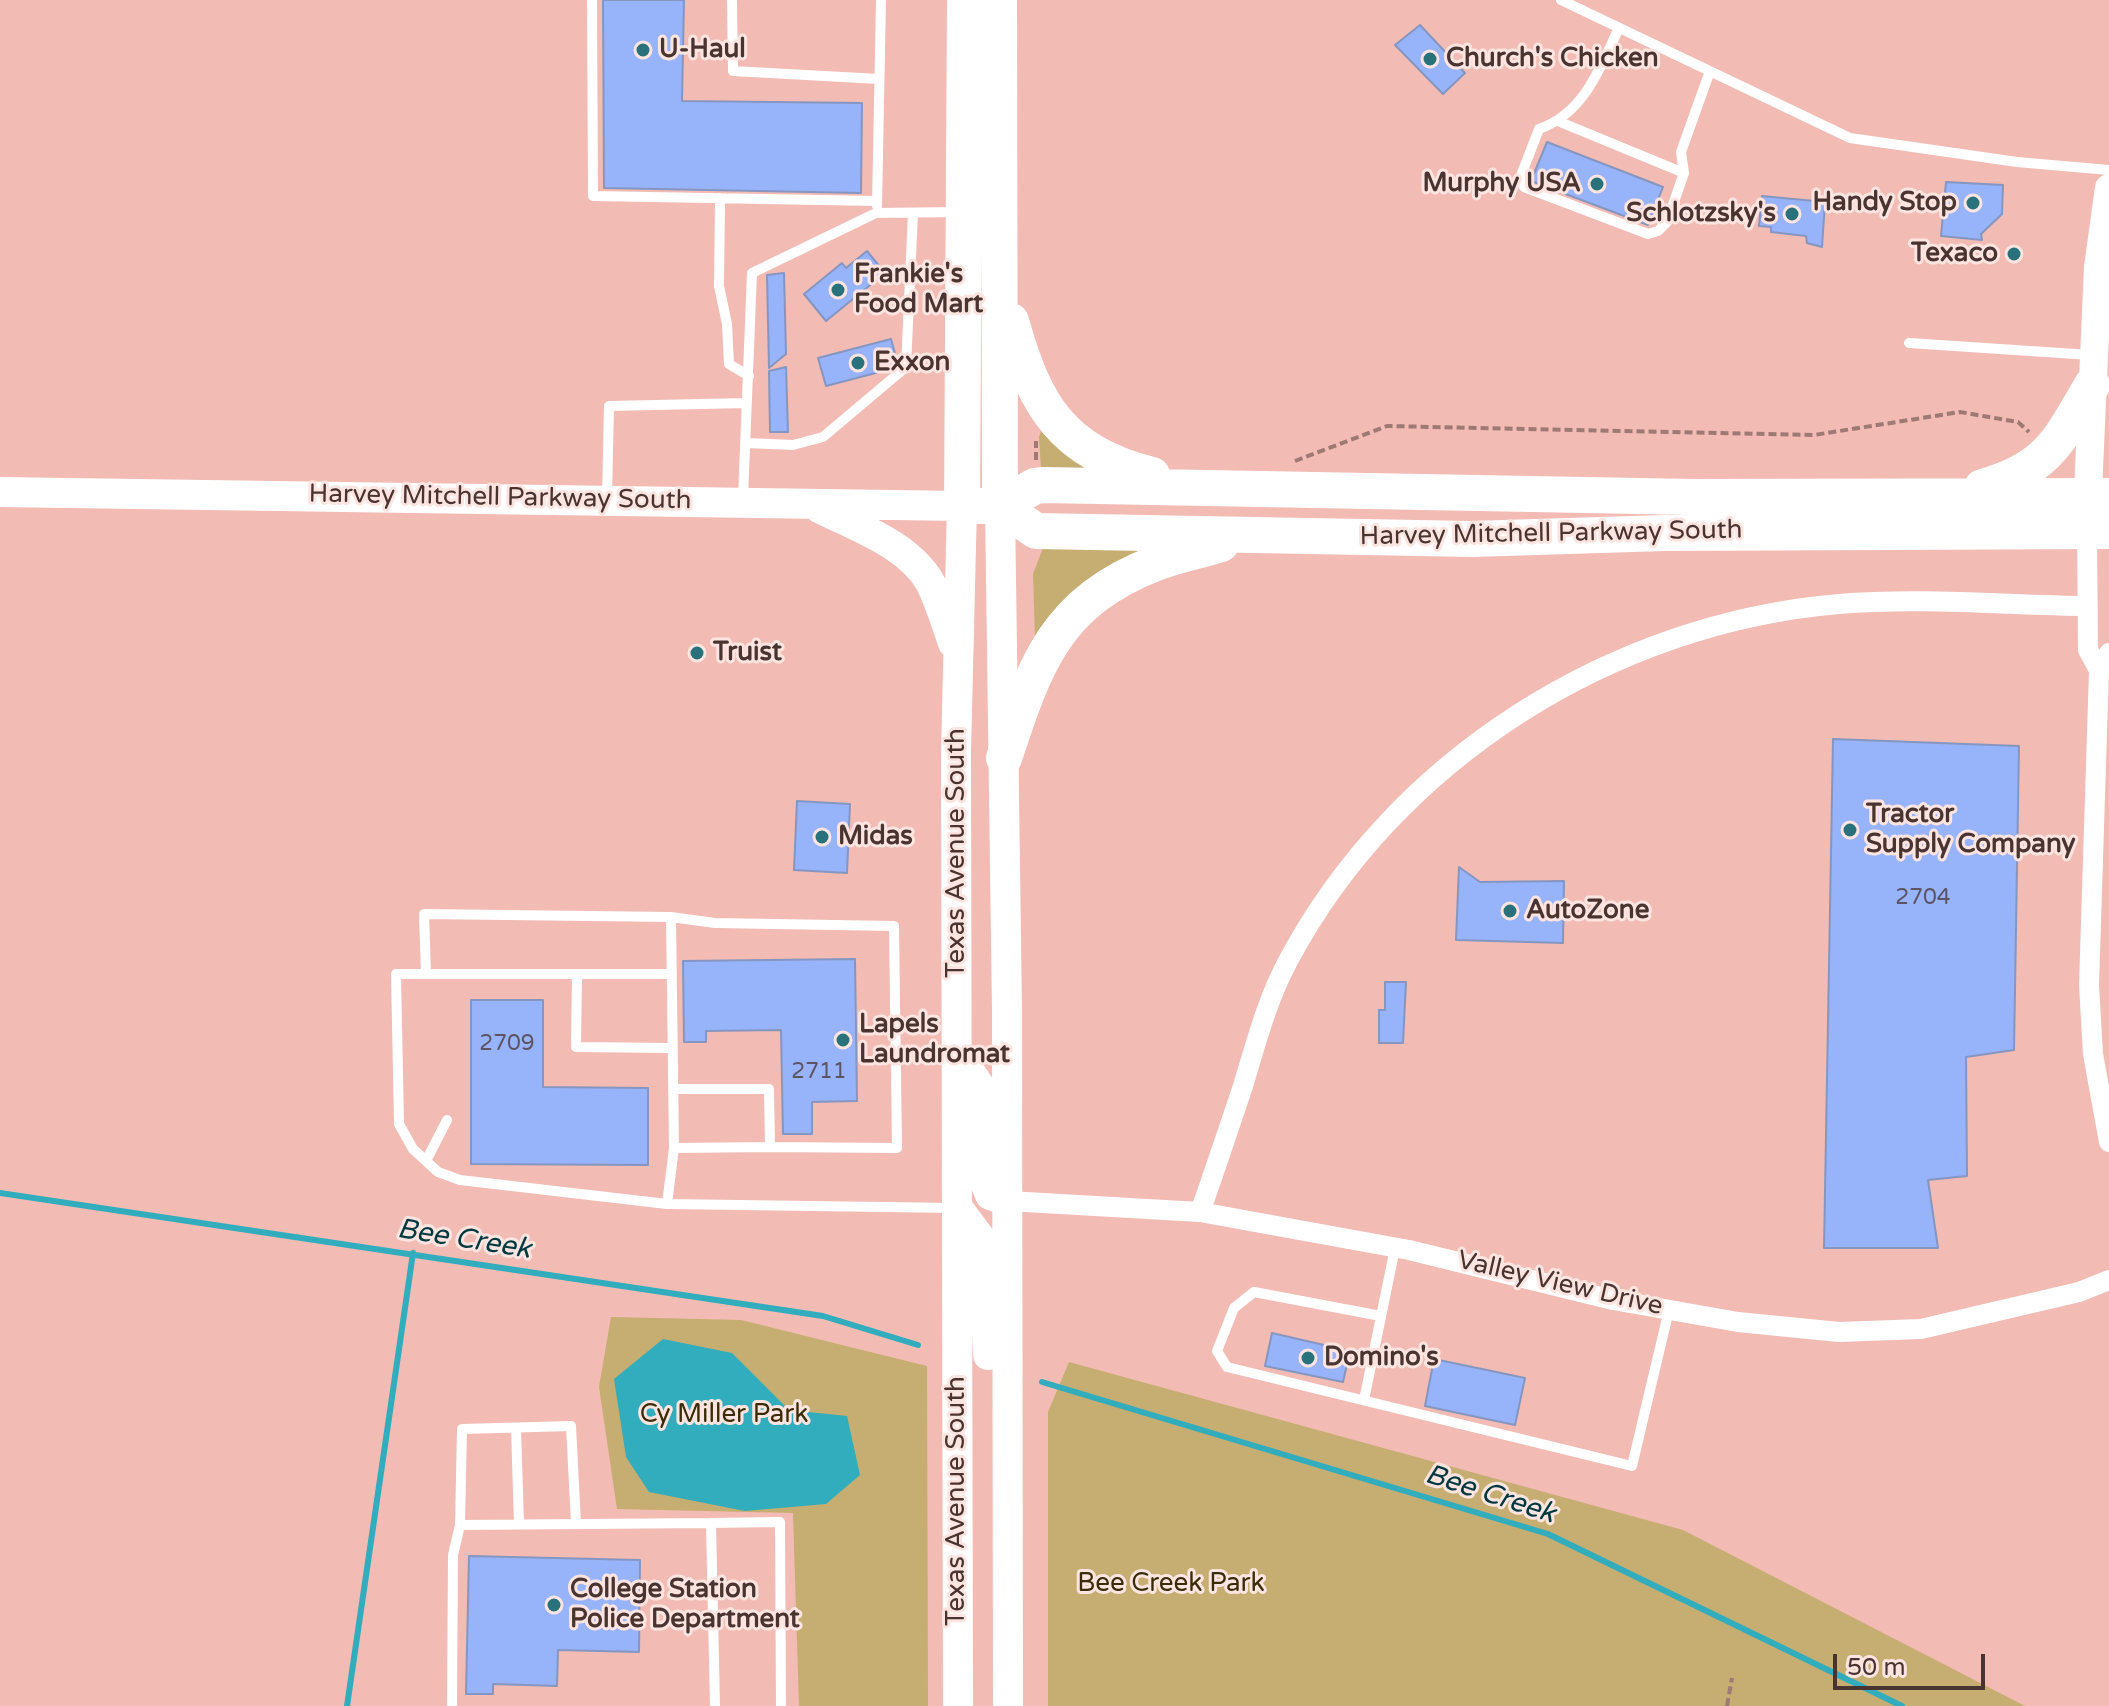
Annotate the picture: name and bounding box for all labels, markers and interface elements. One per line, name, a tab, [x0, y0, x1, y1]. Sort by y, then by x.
place label: U-Haul	[659, 34, 746, 66]
marker: U-Haul	[634, 41, 652, 59]
place label: Church's Chicken	[1446, 43, 1659, 75]
marker: Church's Chicken	[1421, 50, 1439, 68]
place label: Murphy USA	[1423, 168, 1581, 200]
marker: Murphy USA	[1588, 175, 1606, 193]
place label: Handy Stop	[1812, 187, 1957, 219]
marker: Handy Stop	[1964, 194, 1982, 212]
place label: Schlotzsky's	[1626, 198, 1776, 230]
marker: Schlotzsky's	[1783, 205, 1801, 223]
place label: Texaco	[1911, 238, 1998, 270]
marker: Texaco	[2005, 245, 2023, 263]
place label: Frankie's Food Mart	[854, 259, 983, 320]
marker: Frankie's Food Mart	[829, 281, 847, 299]
place label: Exxon	[874, 347, 950, 379]
marker: Exxon	[849, 354, 867, 372]
street label: Harvey Mitchell Parkway South	[308, 479, 692, 517]
street label: Harvey Mitchell Parkway South	[1359, 515, 1743, 553]
place label: Truist	[713, 637, 782, 669]
marker: Truist	[688, 644, 706, 662]
street label: Texas Avenue South	[941, 728, 973, 978]
place label: Tractor Supply Company	[1866, 799, 2076, 860]
place label: Midas	[838, 821, 913, 853]
marker: Tractor Supply Company	[1841, 821, 1859, 839]
marker: Midas	[813, 828, 831, 846]
house number: 2704	[1895, 885, 1951, 911]
place label: AutoZone	[1526, 895, 1649, 927]
marker: AutoZone	[1501, 902, 1519, 920]
place label: Lapels Laundromat	[859, 1009, 1010, 1070]
house number: 2709	[479, 1031, 535, 1057]
marker: Lapels Laundromat	[834, 1031, 852, 1049]
house number: 2711	[791, 1059, 847, 1085]
water label: Bee Creek	[395, 1213, 533, 1267]
street label: Valley View Drive	[1454, 1245, 1666, 1323]
place label: Domino's	[1324, 1342, 1439, 1374]
marker: Domino's	[1299, 1349, 1317, 1367]
street label: Texas Avenue South	[941, 1376, 973, 1626]
park label: Cy Miller Park	[640, 1399, 808, 1431]
water label: Bee Creek	[1421, 1458, 1559, 1532]
park label: Bee Creek Park	[1077, 1568, 1265, 1600]
place label: College Station Police Department	[570, 1574, 800, 1636]
marker: College Station Police Department	[545, 1596, 563, 1614]
scale bar	[1837, 1638, 1989, 1688]
text: 50 m	[1847, 1653, 1905, 1682]

